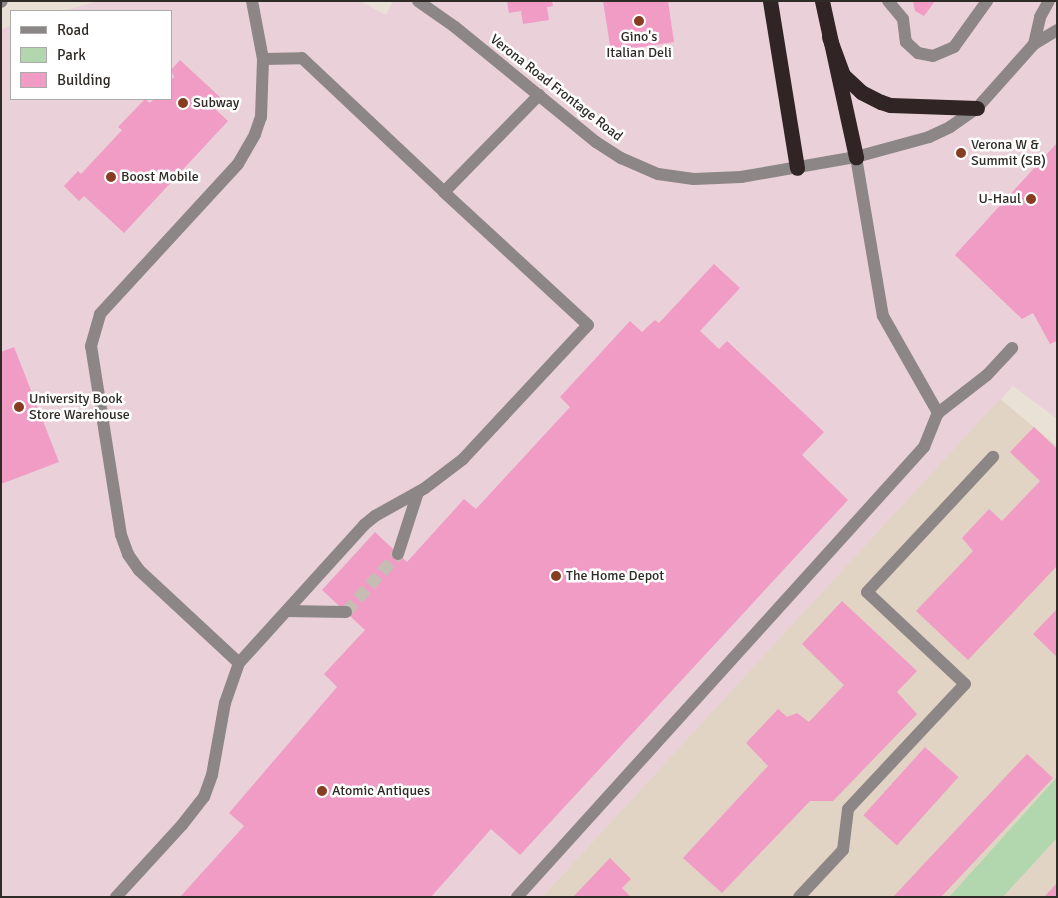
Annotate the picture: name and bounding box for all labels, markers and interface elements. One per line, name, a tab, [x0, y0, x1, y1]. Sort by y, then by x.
legend	[10, 10, 172, 100]
marker: Gino's Italian Deli	[633, 15, 645, 27]
text: Road	[57, 21, 89, 39]
place label: Gino's Italian Deli	[606, 29, 672, 62]
street label: Verona Road Frontage Road	[486, 31, 626, 145]
text: Park	[57, 46, 86, 64]
text: Building	[57, 71, 111, 89]
place label: Subway	[193, 95, 239, 111]
marker: Subway	[177, 97, 189, 109]
place label: Verona W & Summit (SB)	[971, 137, 1046, 170]
marker: Verona W & Summit (SB)	[955, 147, 967, 159]
place label: Boost Mobile	[121, 169, 199, 185]
marker: Boost Mobile	[105, 171, 117, 183]
place label: U-Haul	[978, 191, 1021, 207]
marker: U-Haul	[1025, 193, 1037, 205]
place label: University Book Store Warehouse	[29, 391, 130, 424]
marker: University Book Store Warehouse	[13, 401, 25, 413]
place label: The Home Depot	[566, 568, 664, 584]
marker: The Home Depot	[550, 570, 562, 582]
place label: Atomic Antiques	[332, 783, 430, 799]
marker: Atomic Antiques	[316, 785, 328, 797]

